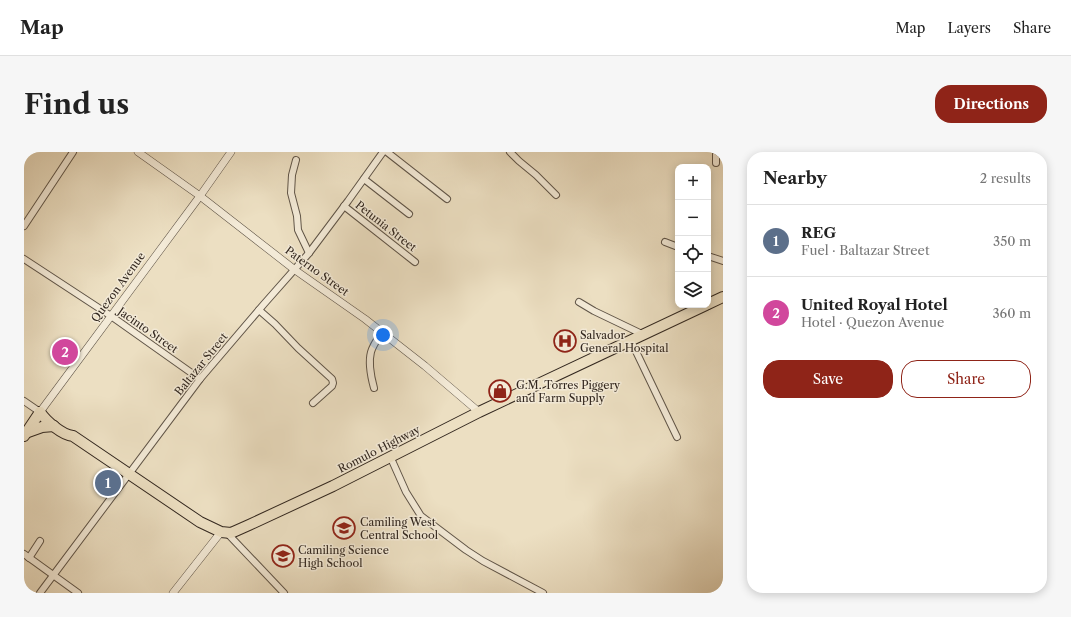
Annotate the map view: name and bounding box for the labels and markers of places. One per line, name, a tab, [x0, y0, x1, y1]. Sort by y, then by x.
hospital icon: Salvador General Hospital	[552, 328, 578, 354]
place label: Salvador General Hospital	[580, 328, 669, 355]
pin: 2	[52, 337, 78, 367]
shop icon: G.M. Torres Piggery and Farm Supply	[487, 378, 513, 404]
place label: G.M. Torres Piggery and Farm Supply	[516, 378, 621, 405]
pin: 1	[95, 468, 121, 498]
school or university icon: Camiling West Central School	[331, 515, 357, 541]
place label: Camiling West Central School	[360, 515, 439, 542]
school or university icon: Camiling Science High School	[270, 543, 296, 569]
place label: Camiling Science High School	[298, 543, 389, 570]

